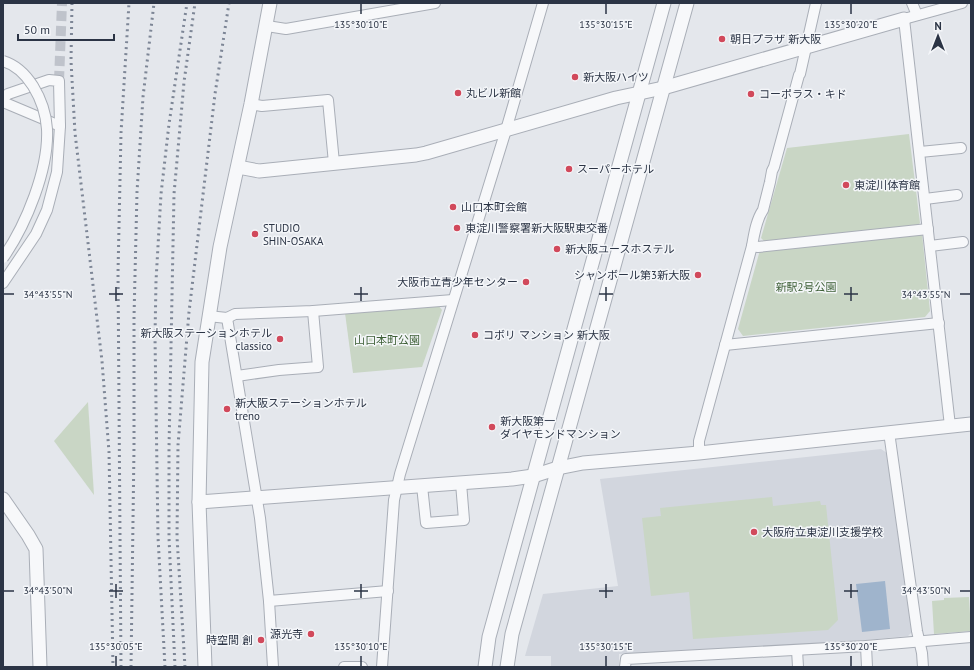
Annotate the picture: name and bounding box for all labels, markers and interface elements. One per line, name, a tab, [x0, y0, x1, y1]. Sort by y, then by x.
scale bar	[18, 16, 114, 42]
north arrow	[918, 16, 958, 56]
text: 135°30'10"E	[334, 18, 388, 31]
text: 135°30'15"E	[579, 18, 633, 31]
text: 135°30'20"E	[824, 18, 878, 31]
text: N	[934, 19, 942, 33]
text: 50 m	[24, 22, 50, 37]
place label: 朝日プラザ 新大阪	[730, 32, 821, 46]
marker: 朝日プラザ 新大阪	[717, 34, 727, 44]
place label: 新大阪ハイツ	[583, 70, 649, 84]
marker: 新大阪ハイツ	[570, 72, 580, 82]
place label: 丸ビル新館	[466, 86, 521, 100]
place label: コーポラス・キド	[759, 87, 847, 101]
marker: 丸ビル新館	[453, 88, 463, 98]
marker: コーポラス・キド	[746, 89, 756, 99]
place label: スーパーホテル	[577, 162, 654, 176]
marker: スーパーホテル	[564, 164, 574, 174]
place label: 東淀川体育館	[854, 178, 920, 192]
marker: 東淀川体育館	[841, 180, 851, 190]
place label: 山口本町会館	[461, 200, 527, 214]
marker: 山口本町会館	[448, 202, 458, 212]
place label: STUDIO SHIN-OSAKA	[263, 221, 324, 248]
place label: 東淀川警察署新大阪駅東交番	[465, 221, 608, 235]
marker: 東淀川警察署新大阪駅東交番	[452, 223, 462, 233]
marker: STUDIO SHIN-OSAKA	[250, 229, 260, 239]
place label: 新大阪ユースホステル	[565, 242, 674, 256]
marker: 新大阪ユースホステル	[552, 244, 562, 254]
place label: シャンボール第3新大阪	[574, 268, 690, 282]
marker: シャンボール第3新大阪	[693, 270, 703, 280]
place label: 大阪市立青少年センター	[397, 275, 518, 289]
marker: 大阪市立青少年センター	[521, 277, 531, 287]
park label: 新駅2号公園	[776, 280, 837, 294]
text: 34°43'55"N	[23, 288, 73, 301]
text: 34°43'55"N	[901, 288, 951, 301]
place label: 新大阪ステーションホテル classico	[140, 326, 272, 353]
place label: コボリ マンション 新大阪	[483, 328, 610, 342]
marker: コボリ マンション 新大阪	[470, 330, 480, 340]
park label: 山口本町公園	[354, 333, 420, 347]
marker: 新大阪ステーションホテル classico	[275, 334, 285, 344]
place label: 新大阪ステーションホテル treno	[235, 396, 367, 423]
marker: 新大阪ステーションホテル treno	[222, 404, 232, 414]
place label: 新大阪第一 ダイヤモンドマンション	[500, 414, 621, 441]
marker: 新大阪第一 ダイヤモンドマンション	[487, 422, 497, 432]
place label: 大阪府立東淀川支援学校	[762, 525, 883, 539]
marker: 大阪府立東淀川支援学校	[749, 527, 759, 537]
text: 34°43'50"N	[23, 584, 73, 597]
text: 34°43'50"N	[901, 584, 951, 597]
place label: 源光寺	[270, 627, 303, 641]
marker: 源光寺	[306, 629, 316, 639]
place label: 時空間 創	[206, 633, 253, 647]
marker: 時空間 創	[256, 635, 266, 645]
text: 135°30'05"E	[89, 640, 143, 653]
text: 135°30'10"E	[334, 640, 388, 653]
text: 135°30'15"E	[579, 640, 633, 653]
text: 135°30'20"E	[824, 640, 878, 653]

